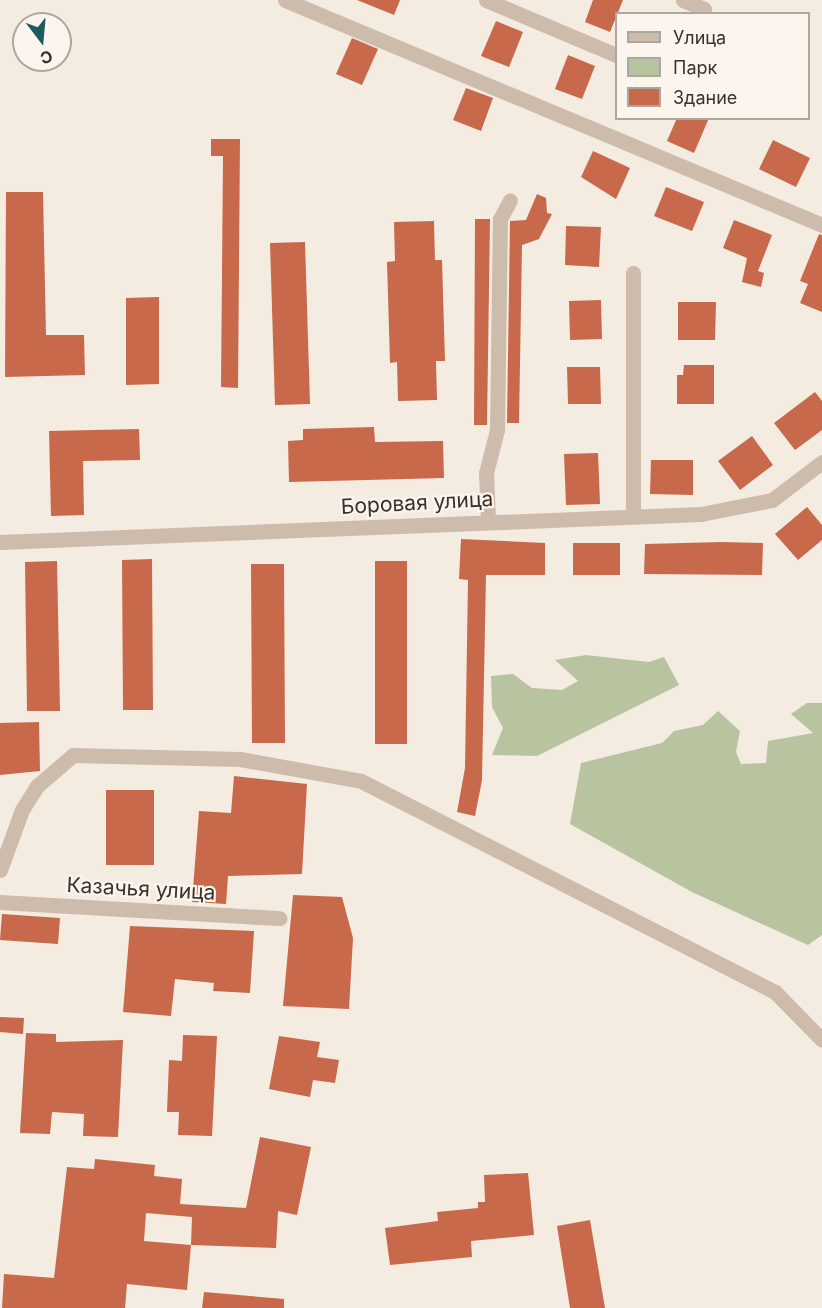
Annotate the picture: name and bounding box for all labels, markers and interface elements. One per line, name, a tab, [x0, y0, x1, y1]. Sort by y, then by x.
north arrow	[12, 12, 72, 72]
legend	[615, 12, 810, 120]
text: Улица	[673, 27, 726, 48]
text: С	[38, 46, 55, 69]
text: Парк	[673, 57, 717, 78]
text: Здание	[673, 87, 737, 108]
street label: Боровая улица	[340, 486, 494, 520]
street label: Казачья улица	[66, 873, 216, 905]

